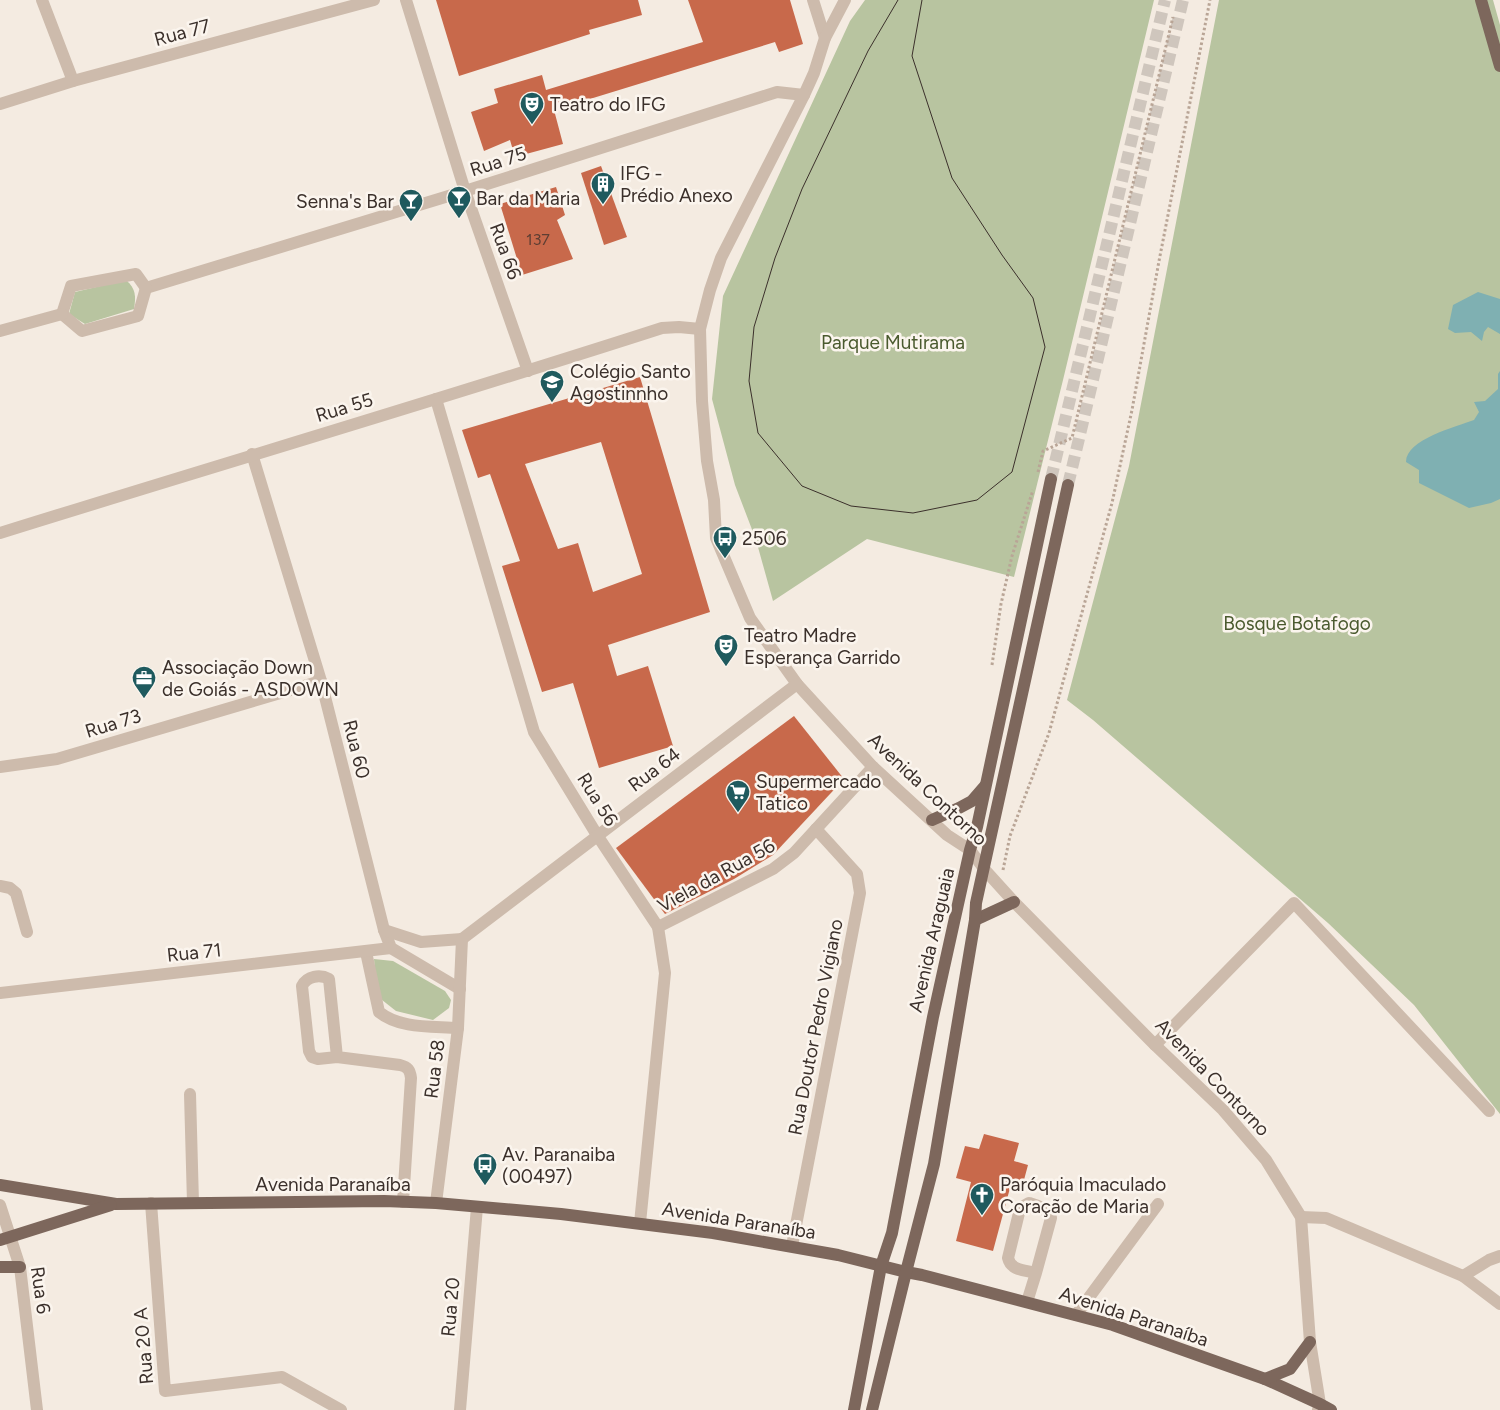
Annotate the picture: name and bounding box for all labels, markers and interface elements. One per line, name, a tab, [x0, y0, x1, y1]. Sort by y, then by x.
street label: Rua 77	[151, 14, 213, 51]
theatre icon: Teatro do IFG	[519, 91, 545, 125]
place label: Teatro do IFG	[550, 93, 665, 116]
street label: Rua 75	[467, 142, 529, 181]
place label: IFG - Prédio Anexo	[620, 162, 733, 207]
building icon: IFG - Prédio Anexo	[590, 171, 616, 205]
bar icon: Bar da Maria	[446, 185, 472, 219]
place label: Bar da Maria	[476, 187, 580, 210]
bar icon: Senna's Bar	[398, 188, 424, 222]
place label: Senna's Bar	[296, 190, 395, 213]
street label: Rua 66	[485, 220, 526, 283]
house number: 137	[526, 230, 550, 249]
park label: Parque Mutirama	[821, 331, 965, 354]
place label: Colégio Santo Agostinnho	[570, 360, 691, 405]
school or university icon: Colégio Santo Agostinnho	[539, 369, 565, 403]
street label: Rua 55	[313, 388, 376, 427]
bus stop icon: 2506	[712, 525, 738, 559]
place label: 2506	[742, 527, 787, 550]
park label: Bosque Botafogo	[1223, 612, 1371, 635]
place label: Teatro Madre Esperança Garrido	[744, 624, 901, 669]
theatre icon: Teatro Madre Esperança Garrido	[713, 633, 739, 667]
place label: Associação Down de Goiás - ASDOWN	[162, 656, 339, 701]
office icon: Associação Down de Goiás - ASDOWN	[131, 665, 157, 699]
street label: Rua 73	[82, 704, 144, 743]
street label: Rua 60	[338, 717, 375, 781]
street label: Avenida Contorno	[863, 728, 992, 851]
street label: Rua 64	[624, 742, 685, 796]
street label: Rua 56	[572, 768, 623, 830]
place label: Supermercado Tatico	[756, 770, 881, 815]
supermarket icon: Supermercado Tatico	[725, 779, 751, 813]
street label: Viela da Rua 56	[654, 834, 779, 917]
street label: Avenida Araguaia	[904, 866, 959, 1015]
street label: Rua Doutor Pedro Vigiano	[783, 917, 848, 1137]
street label: Rua 71	[166, 938, 223, 967]
street label: Avenida Contorno	[1151, 1014, 1275, 1141]
street label: Rua 58	[419, 1038, 450, 1100]
place label: Av. Paranaiba (00497)	[502, 1143, 615, 1188]
bus stop icon: Av. Paranaiba (00497)	[472, 1152, 498, 1186]
street label: Avenida Paranaíba	[255, 1173, 411, 1196]
place label: Paróquia Imaculado Coração de Maria	[1000, 1173, 1166, 1218]
church icon: Paróquia Imaculado Coração de Maria	[969, 1182, 995, 1216]
street label: Avenida Paranaíba	[660, 1197, 817, 1244]
street label: Rua 6	[26, 1265, 55, 1315]
street label: Rua 20	[436, 1276, 465, 1338]
street label: Avenida Paranaíba	[1056, 1282, 1211, 1351]
street label: Rua 20 A	[129, 1306, 158, 1385]

